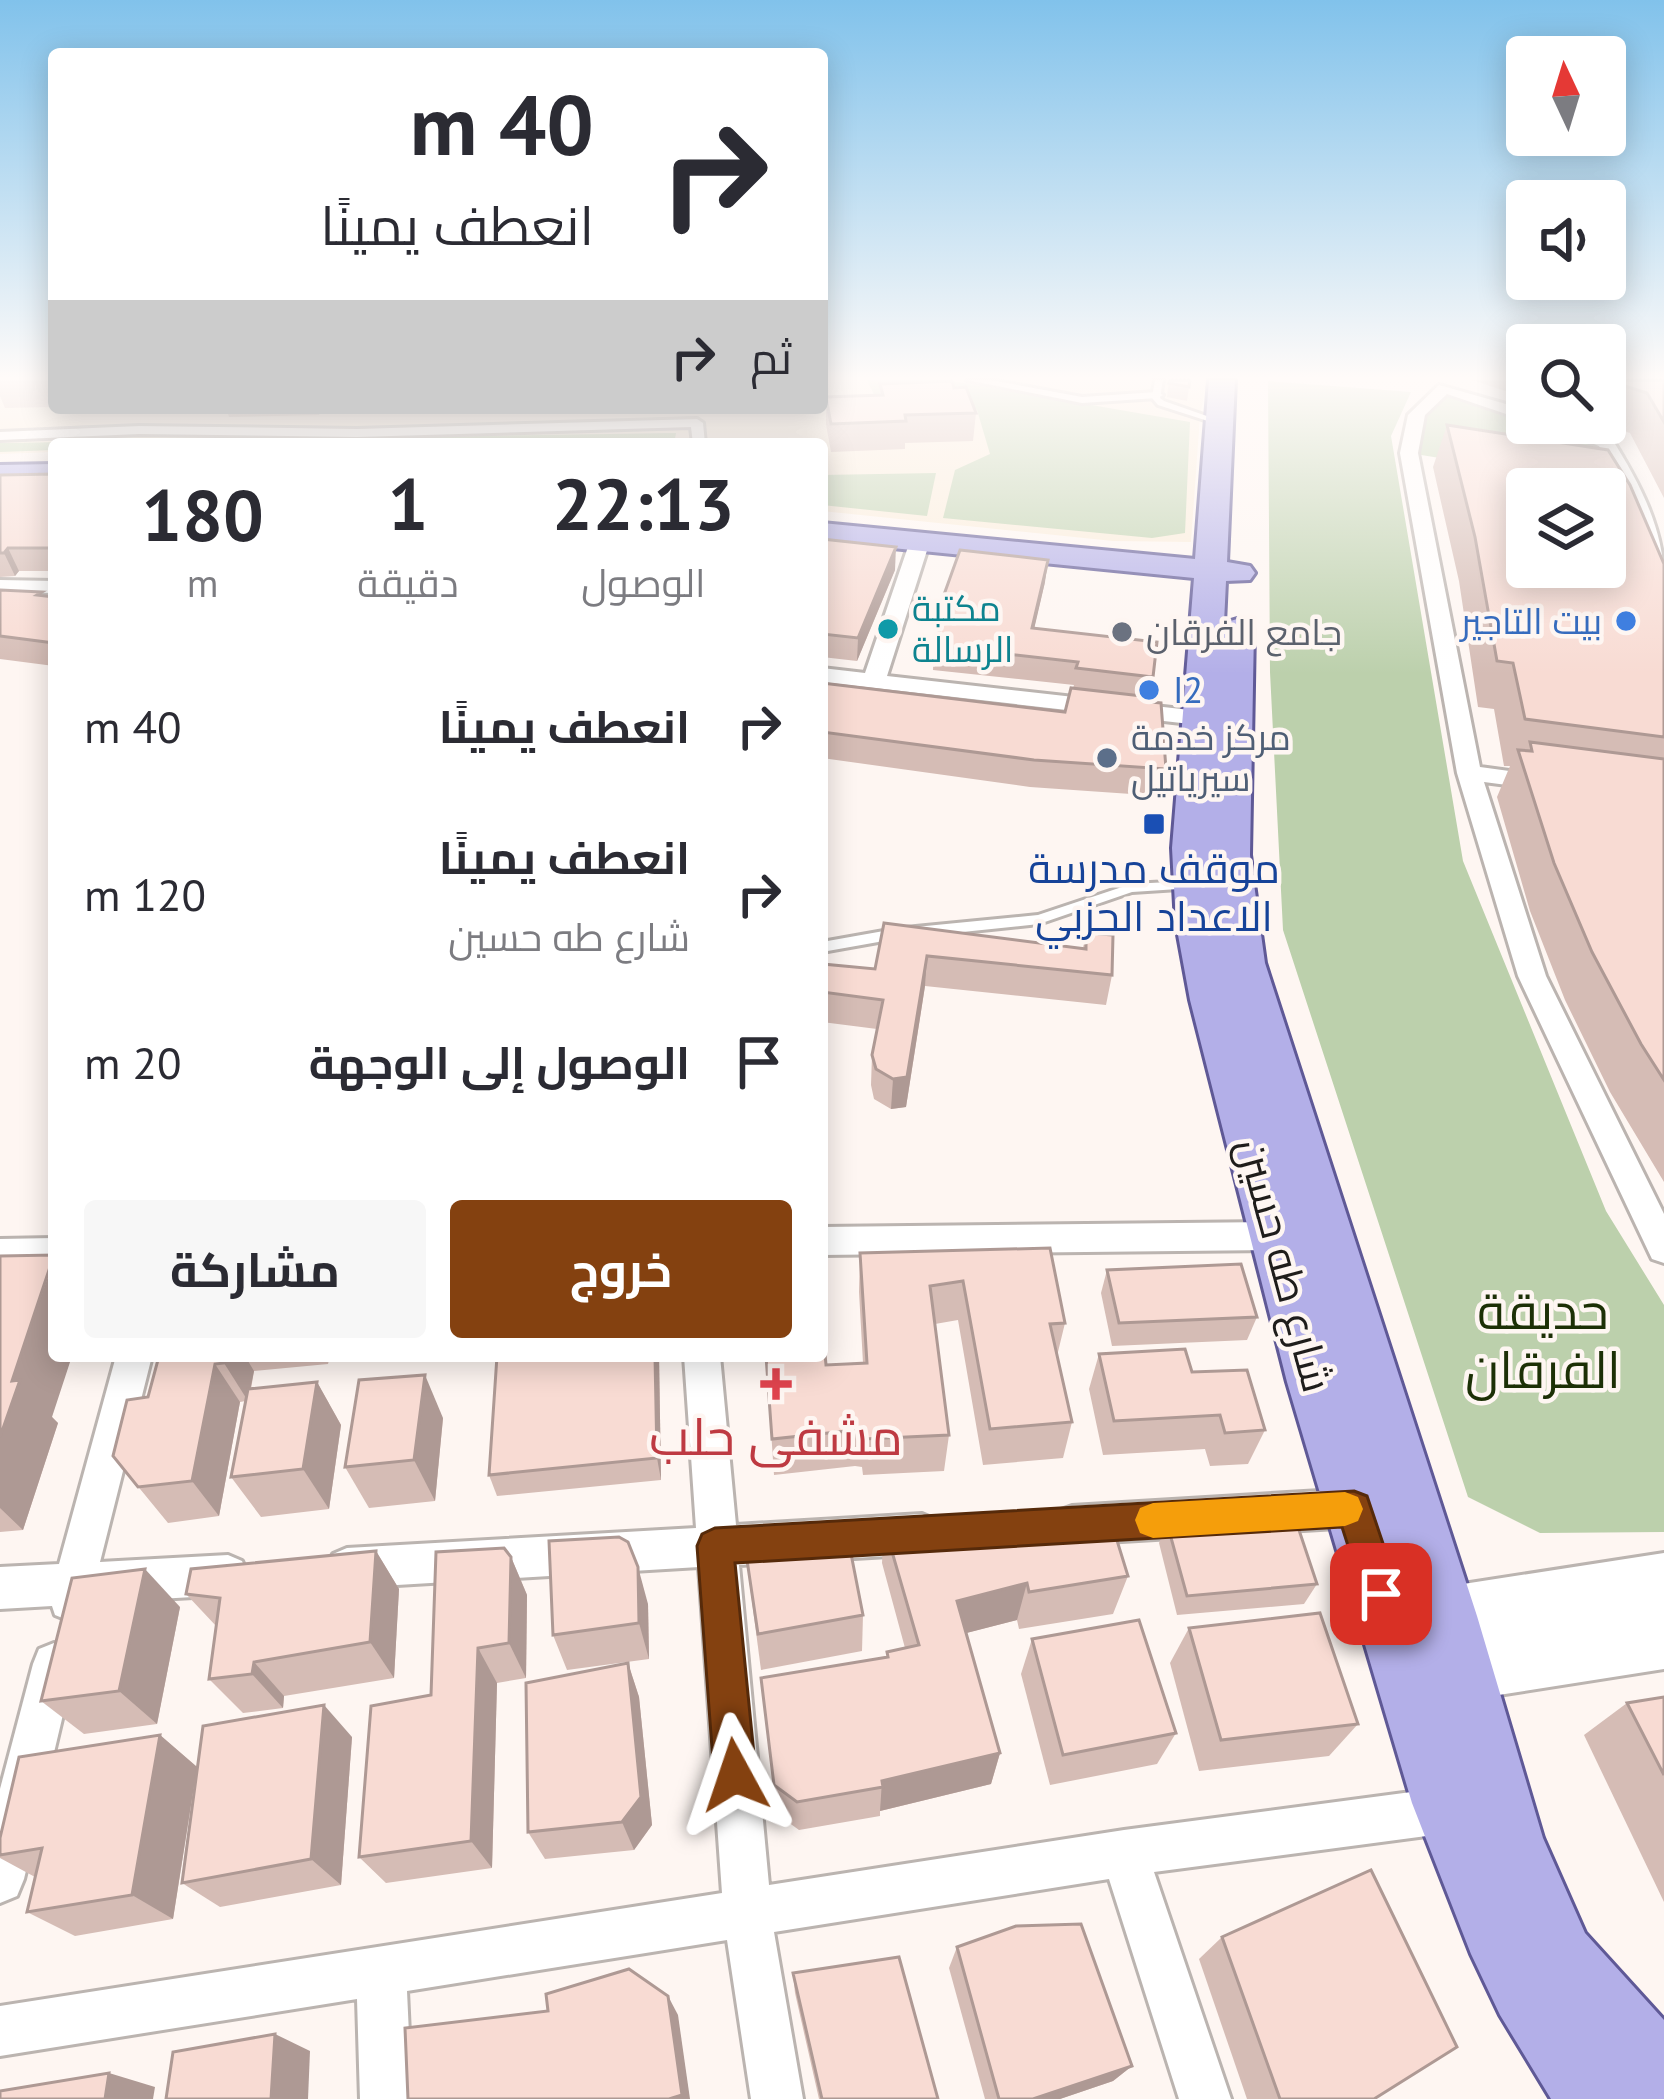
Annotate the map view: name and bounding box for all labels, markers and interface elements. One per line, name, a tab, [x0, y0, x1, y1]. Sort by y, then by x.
north arrow	[1506, 36, 1626, 156]
map controls	[1506, 36, 1626, 588]
text: 40 m	[410, 69, 594, 178]
icon: right	[636, 96, 792, 252]
button: sound	[1506, 180, 1626, 300]
text: انعطف يمينًا	[320, 190, 594, 260]
icon: right	[660, 324, 726, 390]
button: search	[1506, 324, 1626, 444]
text: ثم	[750, 328, 792, 386]
text: 1	[388, 457, 428, 550]
text: 22:13	[552, 457, 735, 550]
text: 180	[141, 468, 264, 561]
button: layers	[1506, 468, 1626, 588]
text: m	[187, 557, 218, 608]
text: دقيقة	[357, 557, 459, 608]
text: الوصول	[581, 557, 705, 608]
place label: مكتبة الرسالة	[912, 584, 1013, 672]
place label: بيت التاجير	[1459, 597, 1602, 644]
place label: جامع الفرقان	[1146, 608, 1342, 657]
marker: بيت التاجير	[1613, 608, 1639, 634]
marker: مكتبة الرسالة	[875, 616, 901, 642]
marker: جامع الفرقان	[1109, 619, 1135, 645]
place label: I2	[1173, 666, 1203, 713]
marker: I2	[1136, 677, 1162, 703]
icon: right	[726, 693, 792, 759]
text: 40 m	[84, 697, 182, 755]
text: انعطف يمينًا	[439, 697, 690, 755]
place label: مركز خدمة سيرياتيل	[1131, 713, 1291, 801]
marker: مركز خدمة سيرياتيل	[1094, 745, 1120, 771]
marker: موقف مدرسة الاعداد الحزبي	[1141, 811, 1167, 837]
text: انعطف يمينًا	[439, 828, 690, 886]
place label: موقف مدرسة الاعداد الحزبي	[1028, 840, 1280, 949]
icon: right	[726, 861, 792, 927]
text: 120 m	[84, 865, 206, 923]
text: شارع طه حسين	[448, 911, 690, 962]
icon: arrive	[726, 1029, 792, 1095]
text: 20 m	[84, 1033, 182, 1091]
text: الوصول إلى الوجهة	[309, 1033, 690, 1091]
street label: شارع طه حسين	[1224, 1132, 1346, 1398]
button: مشاركة	[84, 1200, 426, 1338]
button: خروج	[450, 1200, 792, 1338]
park label: حديقة الفرقان	[1465, 1277, 1621, 1402]
marker: مشفى حلب	[760, 1368, 792, 1400]
place label: مشفى حلب	[649, 1403, 903, 1469]
pin	[1330, 1543, 1432, 1645]
icon: arrive	[1348, 1561, 1414, 1627]
position arrow	[672, 1712, 798, 1838]

